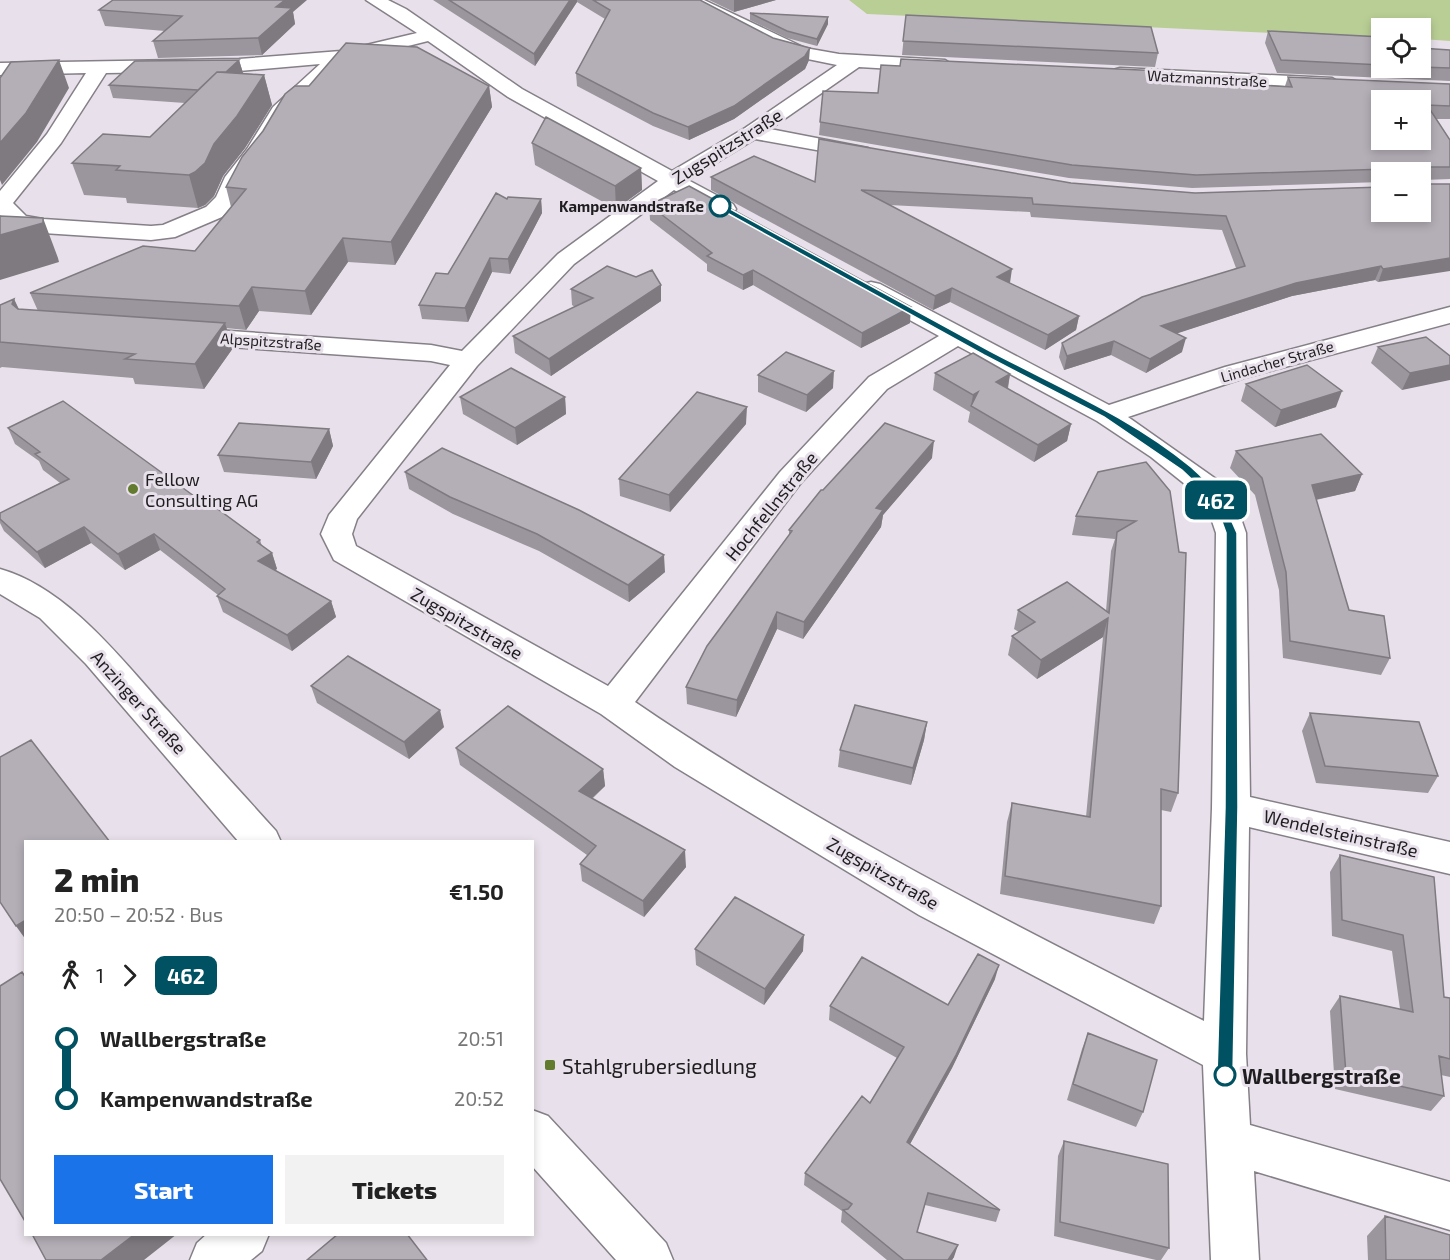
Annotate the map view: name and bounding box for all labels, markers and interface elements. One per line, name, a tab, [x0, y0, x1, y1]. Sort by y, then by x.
map controls	[1371, 18, 1431, 222]
button: locate	[1371, 18, 1431, 78]
street label: Watzmannstraße	[1147, 66, 1267, 90]
button: +	[1371, 90, 1431, 150]
street label: Zugspitzstraße	[668, 103, 786, 189]
button: −	[1371, 162, 1431, 222]
marker: Kampenwandstraße	[709, 195, 731, 217]
place label: Kampenwandstraße	[559, 197, 704, 215]
street label: Alpspitzstraße	[220, 328, 322, 354]
street label: Lindacher Straße	[1218, 336, 1336, 386]
street label: Hochfellnstraße	[720, 447, 822, 565]
place label: Fellow Consulting AG	[145, 468, 258, 511]
line badge: 462	[1182, 480, 1250, 520]
marker: Fellow Consulting AG	[126, 482, 140, 496]
text: 462	[1197, 488, 1235, 513]
street label: Zugspitzstraße	[407, 582, 527, 664]
street label: Anzinger Straße	[87, 646, 191, 758]
street label: Wendelsteinstraße	[1262, 805, 1420, 861]
street label: Zugspitzstraße	[823, 832, 943, 914]
text: 2 min	[54, 859, 139, 899]
text: €1.50	[449, 878, 504, 904]
text: 20:50 – 20:52 · Bus	[54, 902, 223, 926]
icon: walk	[54, 959, 87, 992]
icon: forward	[113, 959, 146, 992]
text: 1	[96, 963, 104, 987]
text: 462	[167, 963, 205, 988]
text: Wallbergstraße	[100, 1025, 266, 1051]
text: 20:51	[457, 1026, 504, 1050]
place label: Stahlgrubersiedlung	[562, 1053, 757, 1078]
marker: Stahlgrubersiedlung	[543, 1058, 557, 1072]
place label: Wallbergstraße	[1242, 1063, 1401, 1088]
marker: Wallbergstraße	[1214, 1064, 1236, 1086]
text: Kampenwandstraße	[100, 1085, 313, 1111]
text: 20:52	[454, 1086, 504, 1110]
button: Start	[54, 1155, 273, 1224]
button: Tickets	[285, 1155, 504, 1224]

